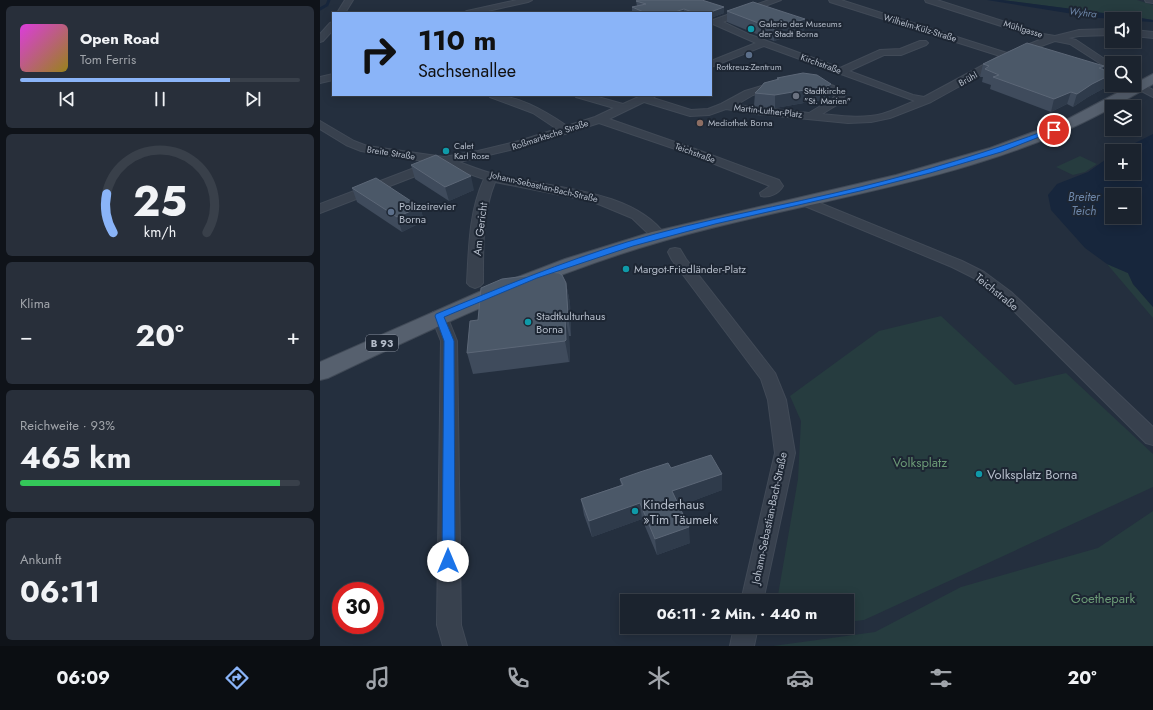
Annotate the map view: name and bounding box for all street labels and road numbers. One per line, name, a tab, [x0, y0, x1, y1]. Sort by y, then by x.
street label: Wilhelm-Külz-Straße	[882, 10, 959, 45]
street label: Mühlgasse	[1002, 16, 1045, 41]
street label: Kirchstraße	[799, 50, 844, 77]
street label: Brühl	[956, 68, 979, 89]
street label: Martin-Luther-Platz	[733, 100, 803, 121]
street label: Roßmarktsche Straße	[510, 116, 590, 153]
street label: Teichstraße	[673, 139, 718, 166]
street label: Breite Straße	[366, 142, 416, 163]
street label: Johann-Sebastian-Bach-Straße	[488, 168, 600, 205]
street label: Am Gericht	[469, 201, 491, 257]
street label: Teichstraße	[972, 270, 1022, 315]
road number: B 93	[366, 335, 398, 351]
street label: Johann-Sebastian-Bach-Straße	[747, 450, 791, 587]

